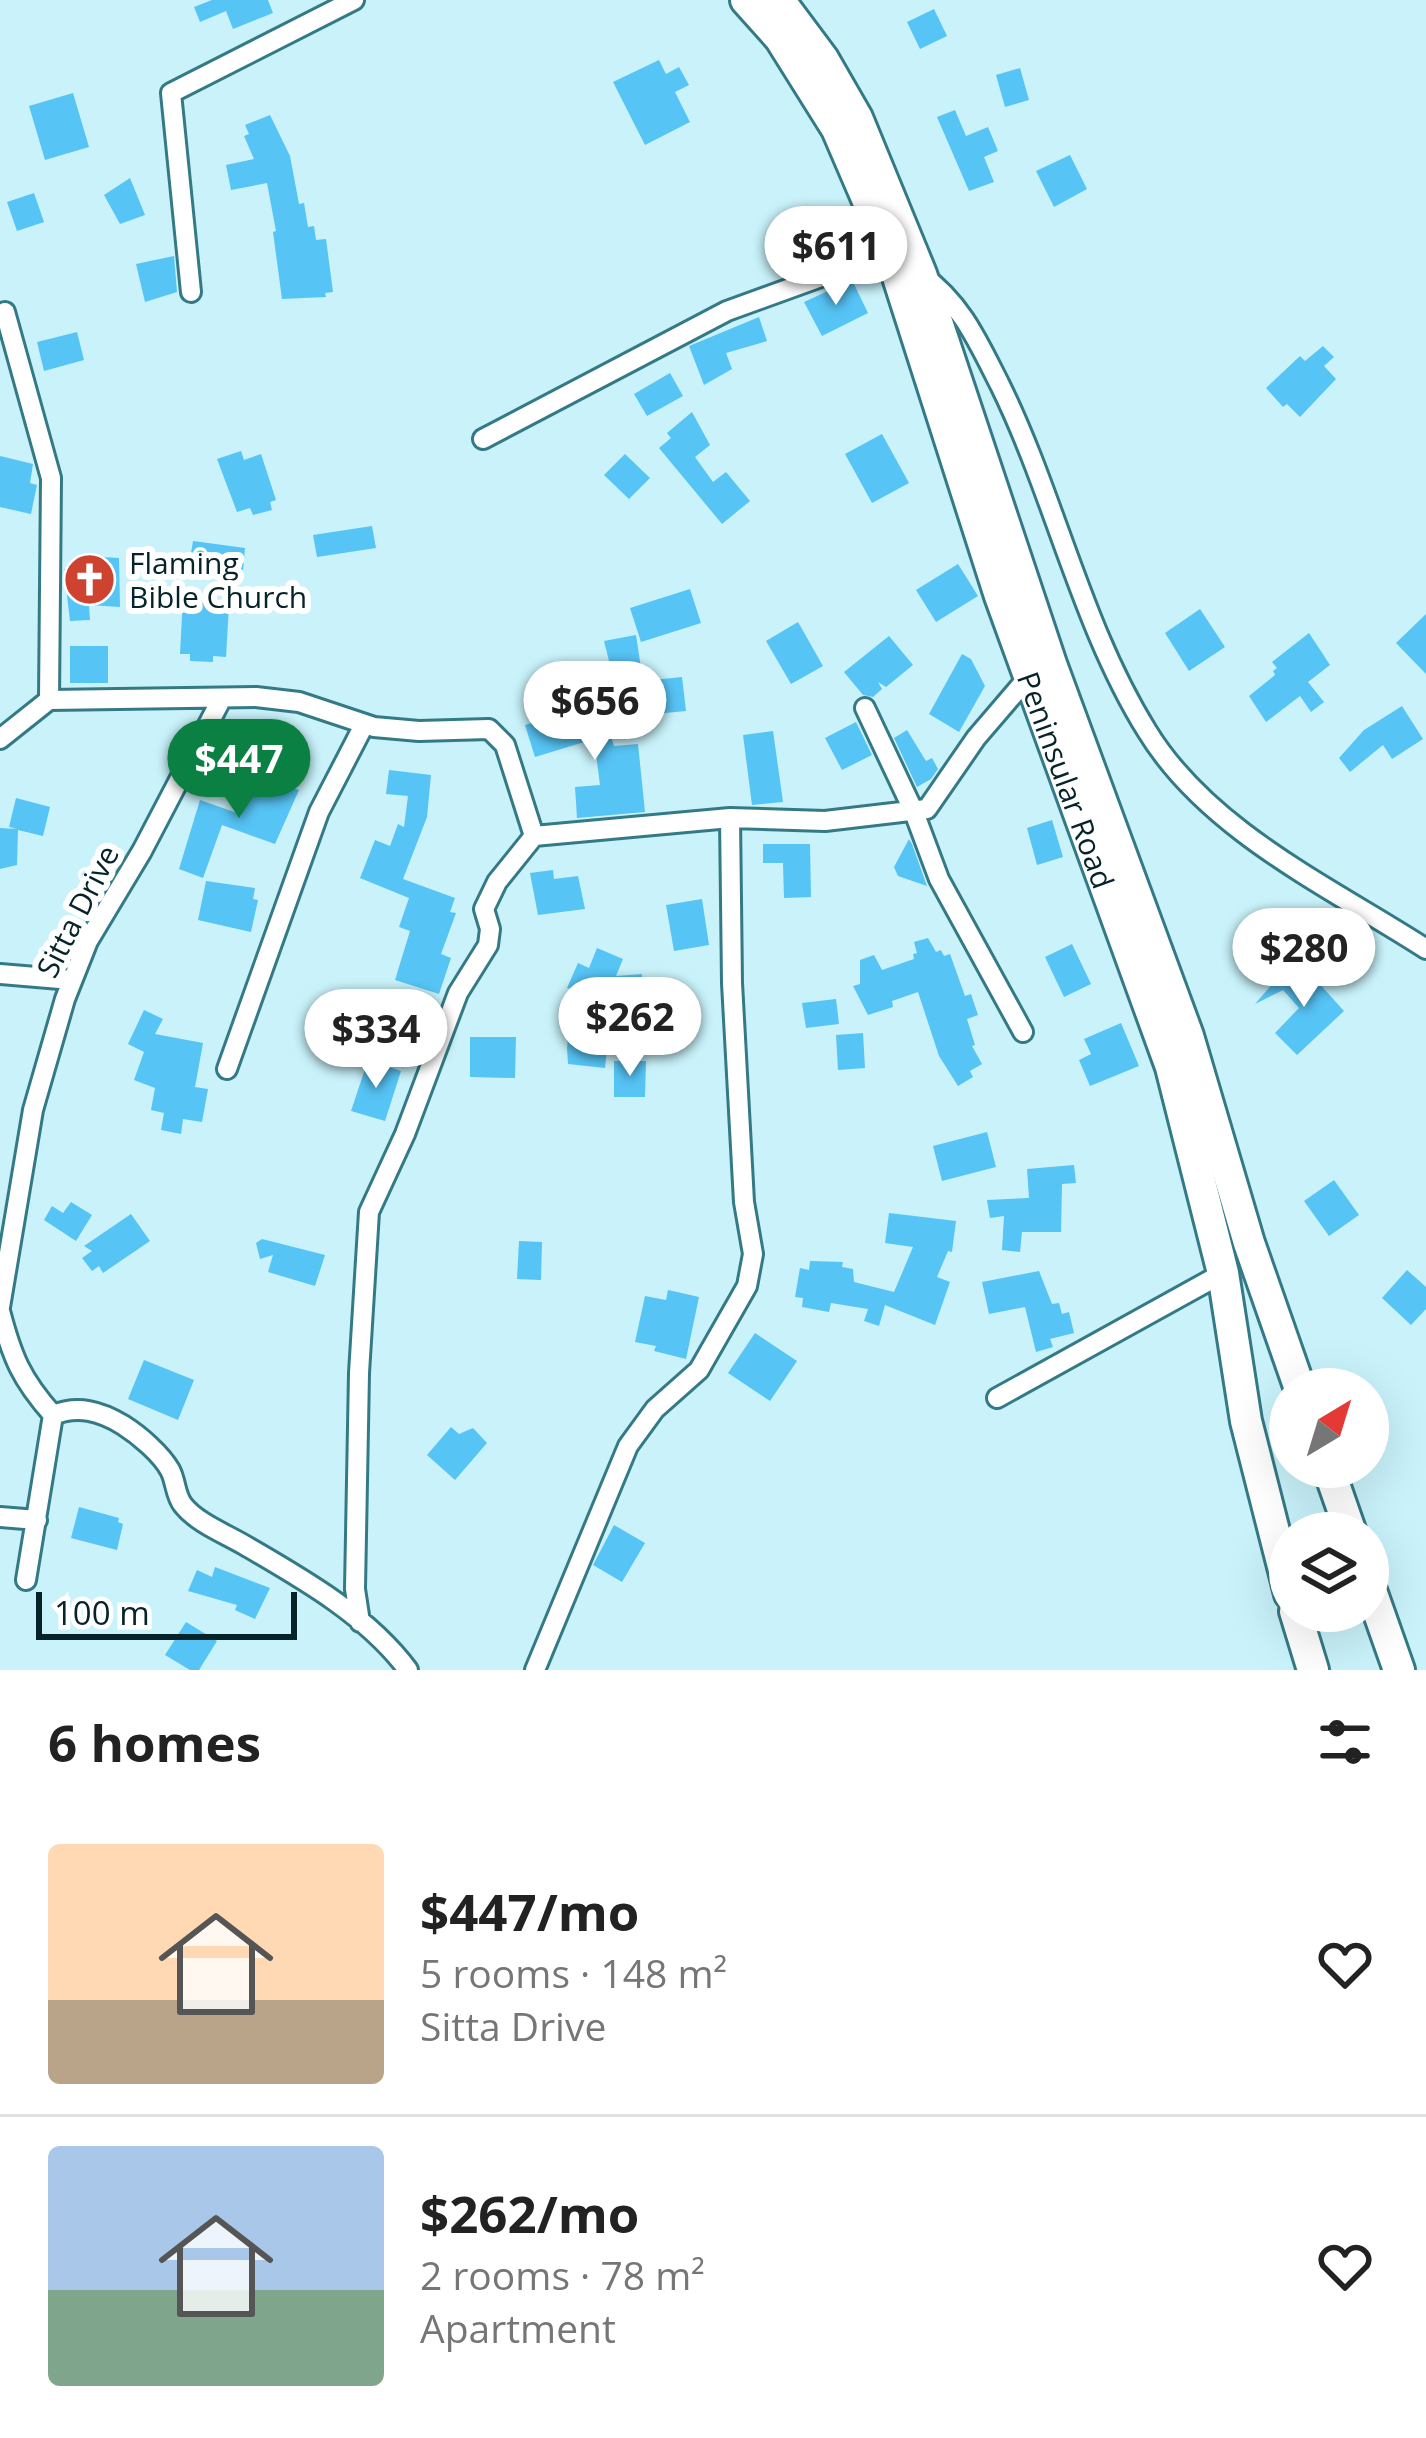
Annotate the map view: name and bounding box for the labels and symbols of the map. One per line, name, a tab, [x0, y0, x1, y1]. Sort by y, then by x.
pin: $611	[765, 206, 907, 308]
place label: Flaming Bible Church	[129, 542, 307, 617]
church icon: Flaming Bible Church	[62, 551, 118, 607]
pin: $656	[524, 661, 666, 763]
street label: Peninsular Road	[1009, 666, 1125, 894]
pin: $447	[168, 719, 310, 821]
street label: Sitta Drive	[26, 838, 128, 984]
pin: $280	[1233, 908, 1375, 1010]
pin: $262	[559, 977, 701, 1079]
pin: $334	[305, 989, 447, 1091]
north arrow	[1269, 1368, 1389, 1488]
scale bar	[36, 1586, 297, 1639]

